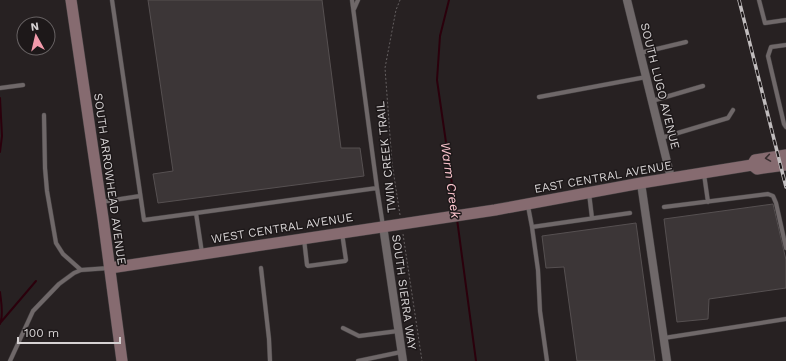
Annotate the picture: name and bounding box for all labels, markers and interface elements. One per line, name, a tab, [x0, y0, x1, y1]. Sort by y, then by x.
north arrow	[16, 16, 56, 56]
text: N	[30, 20, 40, 34]
street label: SOUTH LUGO AVENUE	[638, 21, 683, 151]
street label: SOUTH ARROWHEAD AVENUE	[91, 92, 129, 266]
street label: TWIN CREEK TRAIL	[373, 101, 399, 213]
water label: Warm Creek	[438, 141, 463, 220]
one-way arrow	[764, 153, 771, 162]
street label: EAST CENTRAL AVENUE	[533, 158, 673, 196]
street label: WEST CENTRAL AVENUE	[210, 210, 354, 246]
street label: SOUTH SIERRA WAY	[389, 233, 419, 351]
scale bar	[18, 319, 120, 345]
text: 100 m	[24, 326, 59, 340]

